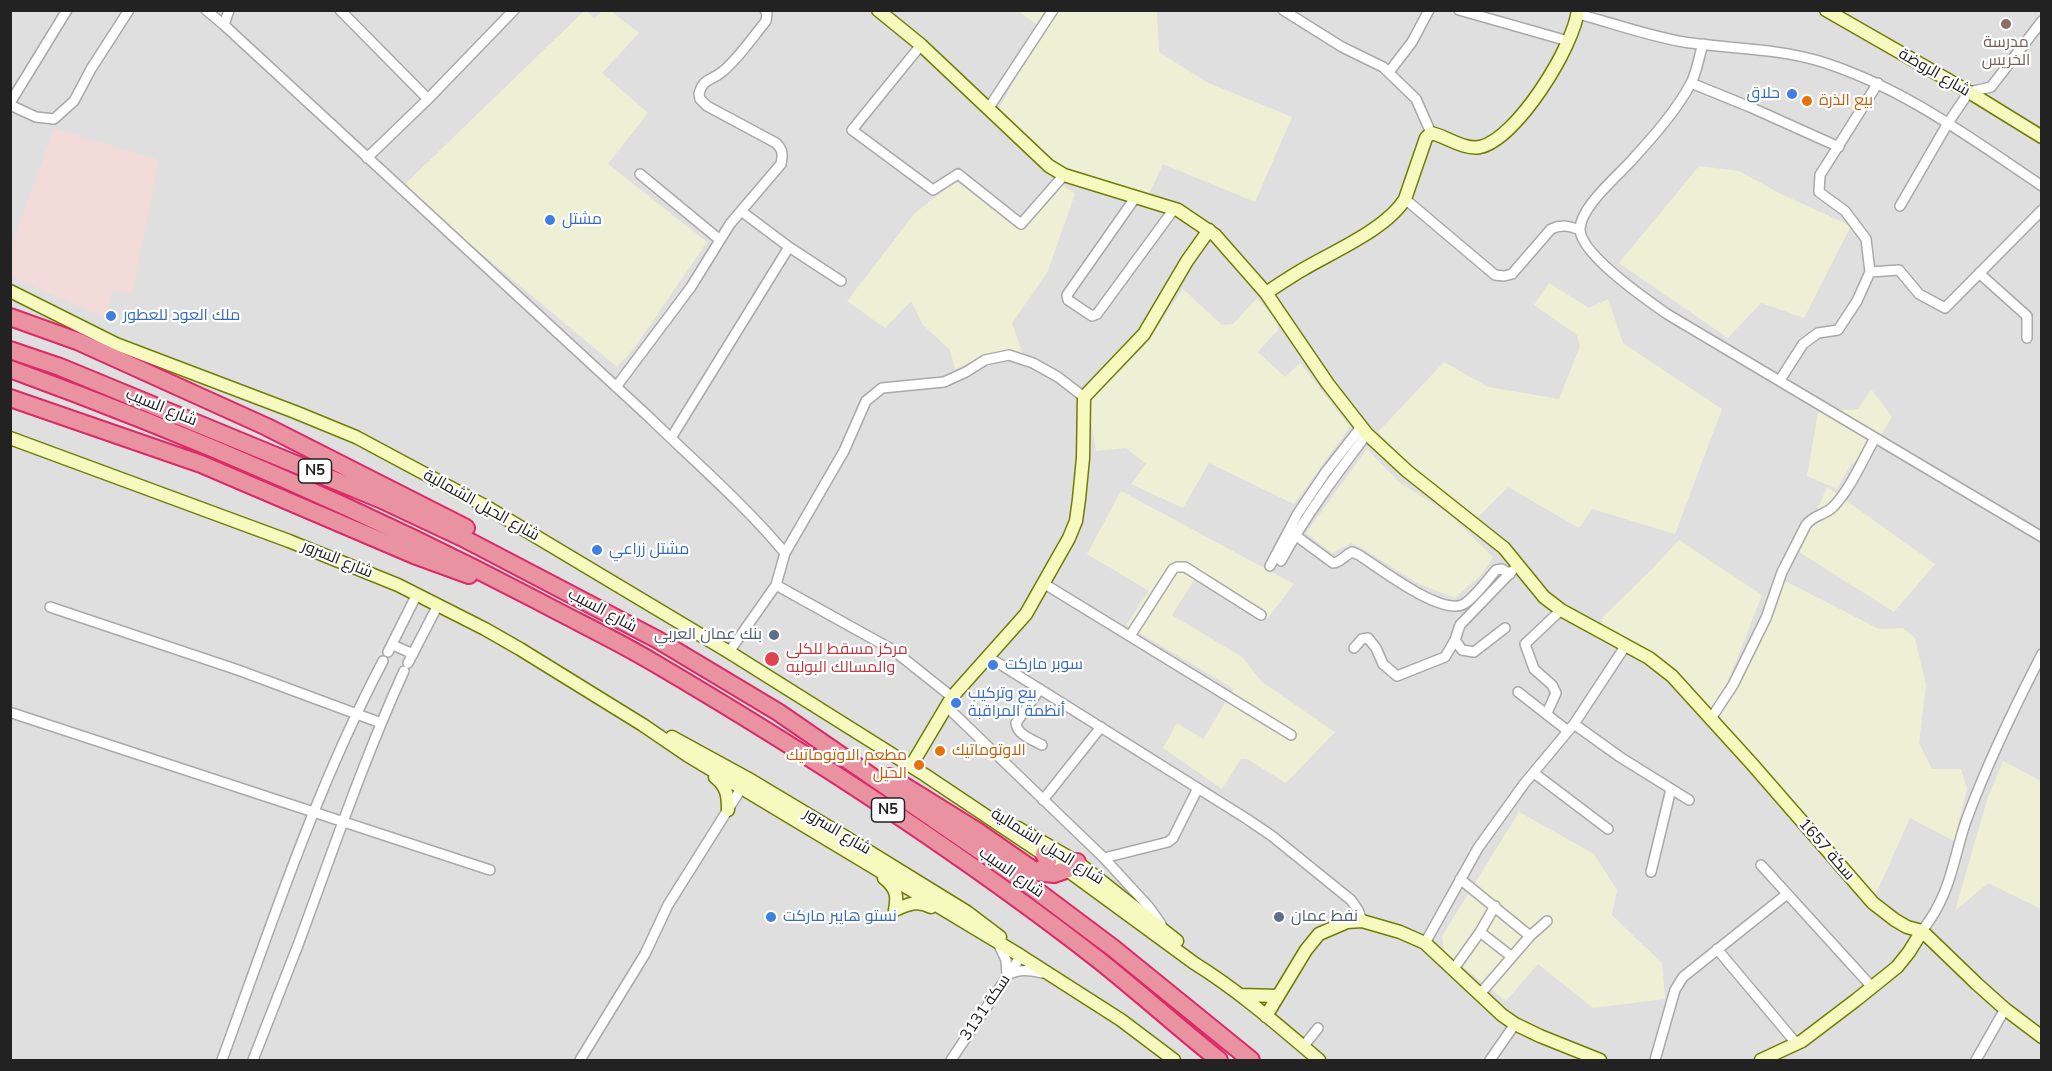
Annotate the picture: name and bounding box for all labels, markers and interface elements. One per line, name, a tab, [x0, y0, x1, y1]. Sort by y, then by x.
marker: مدرسة الخريس	[1999, 17, 2013, 31]
place label: مدرسة الخريس	[1982, 33, 2030, 71]
street label: شارع الروضة	[1895, 45, 1973, 101]
place label: حلاق	[1747, 84, 1780, 104]
marker: حلاق	[1785, 87, 1799, 101]
place label: بيع الذرة	[1819, 91, 1873, 111]
marker: بيع الذرة	[1800, 94, 1814, 108]
place label: مشتل	[562, 210, 602, 230]
marker: مشتل	[543, 213, 557, 227]
place label: ملك العود للعطور	[123, 306, 240, 326]
marker: ملك العود للعطور	[104, 309, 118, 323]
street label: شارع السيب	[122, 385, 200, 431]
road number: N5	[298, 459, 332, 483]
street label: شارع الحيل الشمالية	[420, 466, 542, 546]
street label: شارع السرور	[299, 537, 375, 583]
place label: مشتل زراعي	[609, 540, 689, 560]
marker: مشتل زراعي	[590, 543, 604, 557]
street label: شارع السيب	[564, 585, 640, 637]
place label: بنك عمان العربي	[654, 625, 762, 645]
marker: بنك عمان العربي	[767, 628, 781, 642]
place label: مركز مسقط للكلى والمسالك البوليه	[786, 640, 908, 678]
marker: مركز مسقط للكلى والمسالك البوليه	[763, 650, 781, 668]
place label: سوبر ماركت	[1005, 655, 1083, 675]
marker: سوبر ماركت	[986, 658, 1000, 672]
place label: بيع وتركيب أنظمة المراقبة	[968, 684, 1065, 722]
marker: بيع وتركيب أنظمة المراقبة	[949, 696, 963, 710]
place label: الاوتوماتيك	[952, 741, 1026, 761]
marker: الاوتوماتيك	[933, 744, 947, 758]
place label: مطعم الاوتوماتيك الحيل	[786, 746, 907, 784]
marker: مطعم الاوتوماتيك الحيل	[912, 758, 926, 772]
road number: N5	[872, 798, 904, 822]
street label: شارع السرور	[800, 804, 874, 860]
street label: شارع الحيل الشمالية	[987, 804, 1107, 890]
street label: سكة 1657	[1794, 815, 1858, 885]
street label: شارع السيب	[975, 844, 1047, 902]
place label: نستو هايبر ماركت	[783, 907, 897, 927]
place label: نفط عمان	[1291, 907, 1358, 927]
marker: نستو هايبر ماركت	[764, 910, 778, 924]
marker: نفط عمان	[1272, 910, 1286, 924]
street label: سكة 3131	[957, 971, 1015, 1045]

